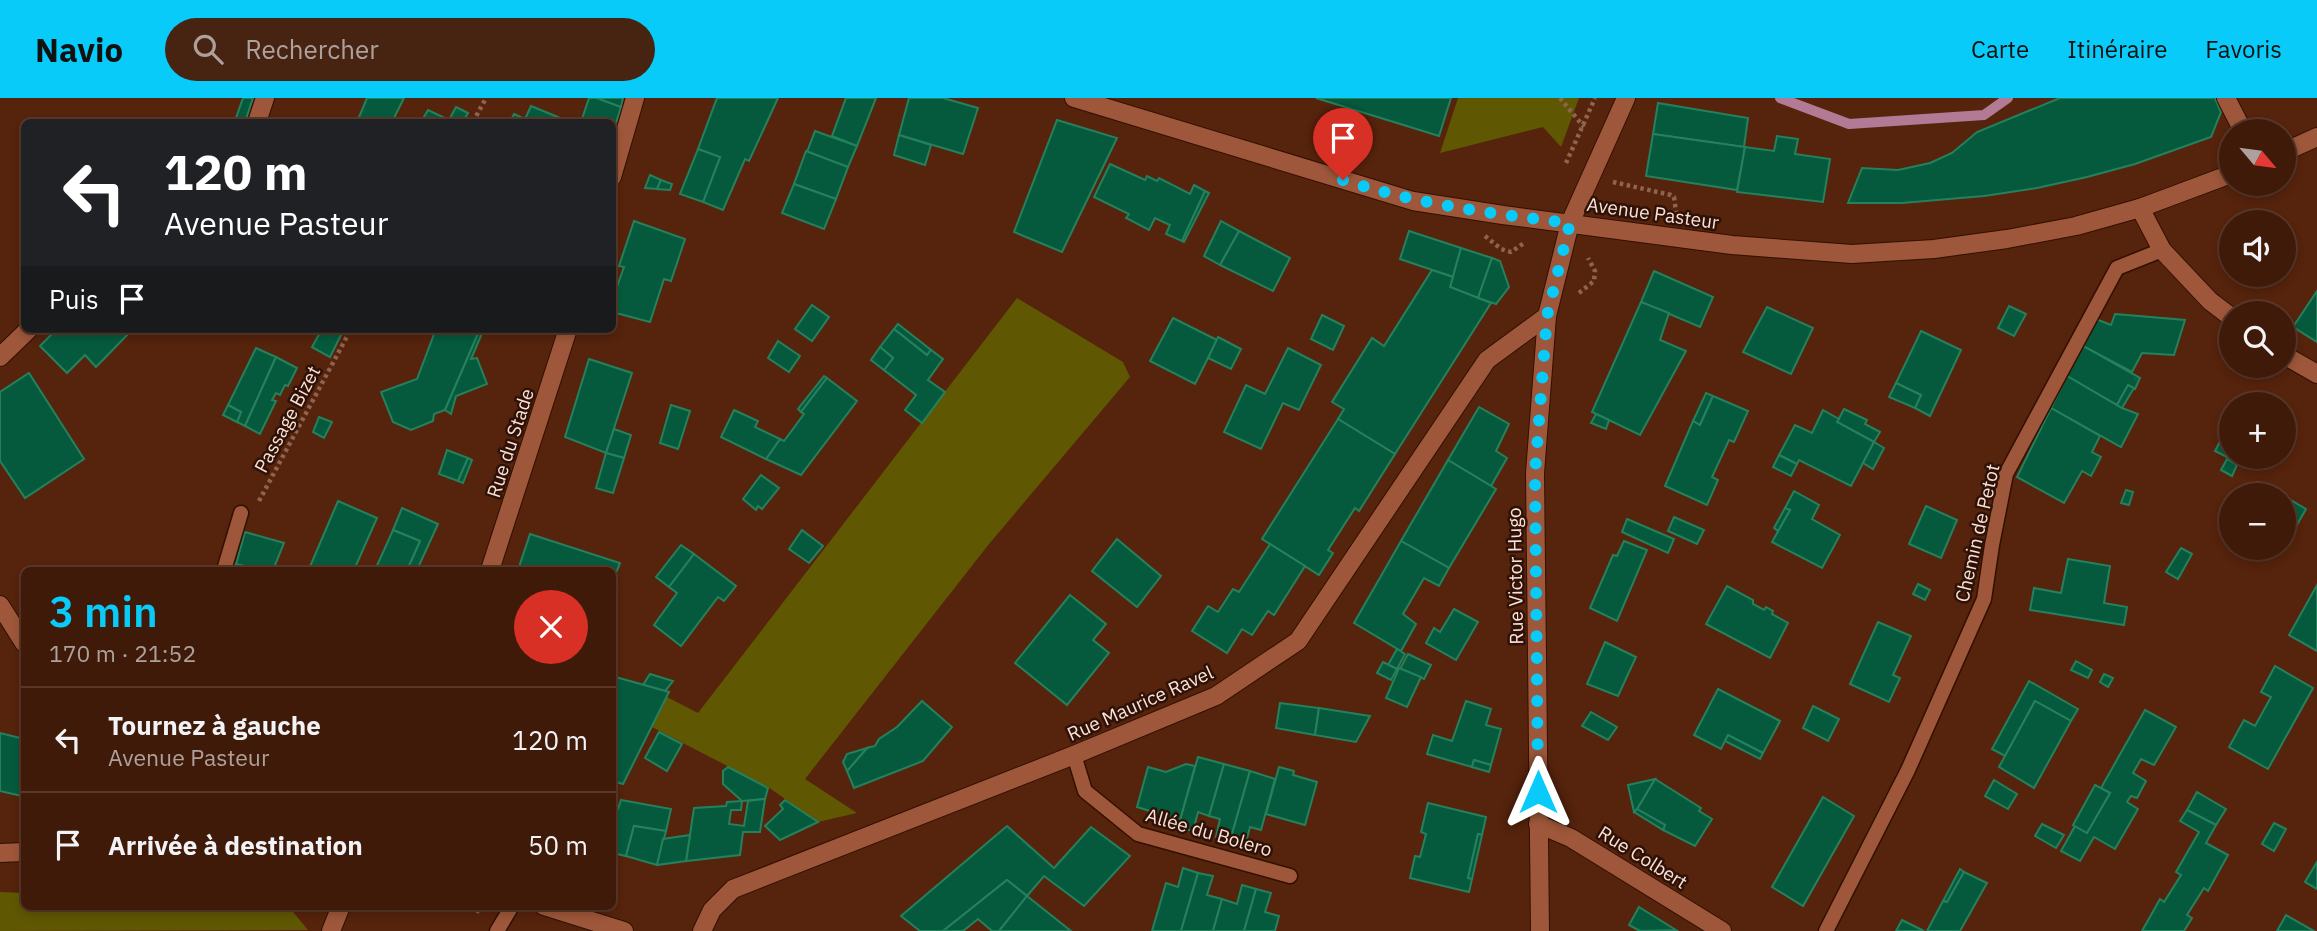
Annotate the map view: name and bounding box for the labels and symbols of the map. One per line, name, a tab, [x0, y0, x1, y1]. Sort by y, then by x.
pin	[1313, 108, 1373, 180]
north arrow	[2219, 119, 2296, 196]
street label: Avenue Pasteur	[1585, 192, 1721, 234]
street label: Passage Bizet	[249, 361, 325, 477]
street label: Rue du Stade	[481, 385, 539, 501]
street label: Chemin de Petot	[1949, 462, 2005, 604]
street label: Rue Victor Hugo	[1502, 507, 1528, 645]
street label: Rue Maurice Ravel	[1063, 660, 1217, 746]
position arrow	[1501, 755, 1575, 829]
street label: Allée du Bolero	[1143, 803, 1275, 861]
street label: Rue Colbert	[1594, 820, 1692, 894]

